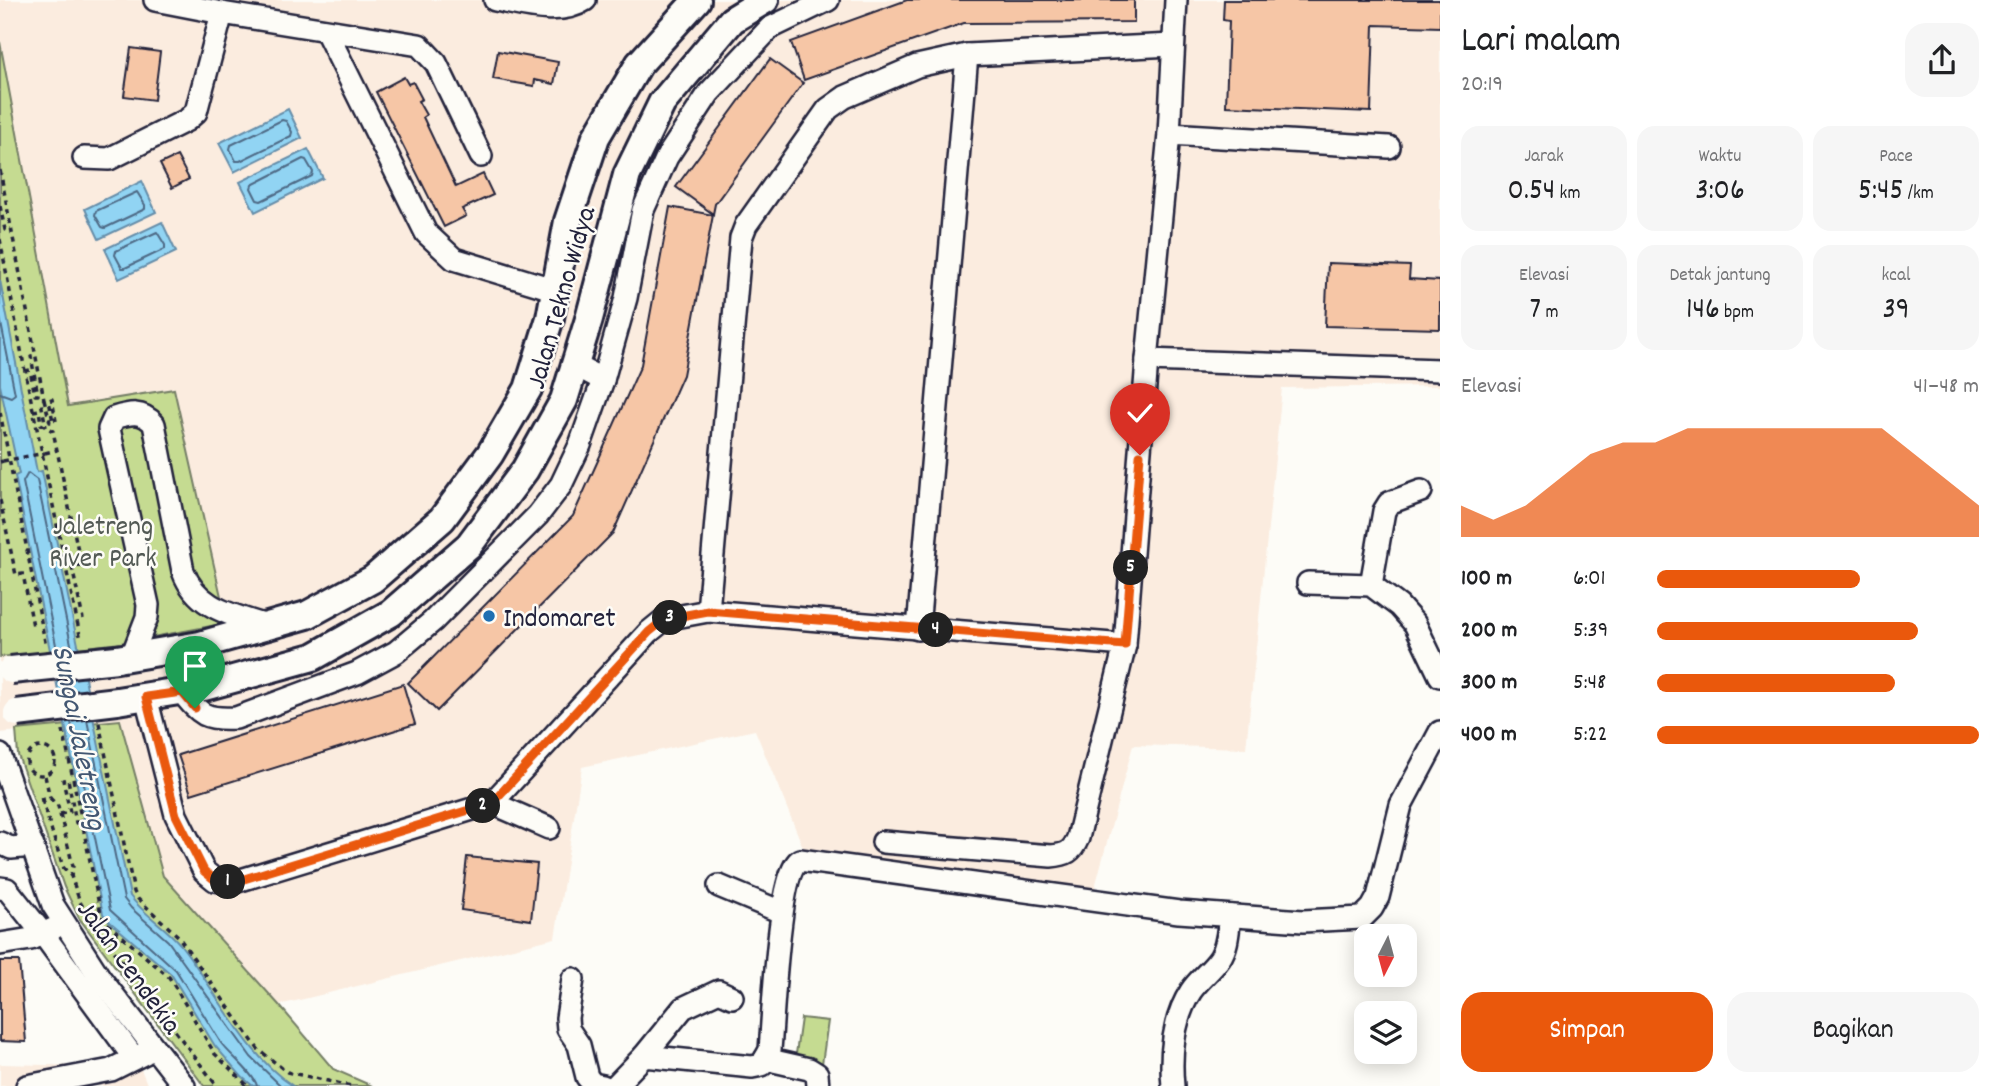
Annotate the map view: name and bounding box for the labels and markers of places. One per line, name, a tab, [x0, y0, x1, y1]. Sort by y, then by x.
pin	[1110, 383, 1170, 455]
pin: 5	[1114, 550, 1148, 586]
pin: 3	[652, 600, 688, 636]
place label: Indomaret	[503, 601, 616, 641]
marker: Indomaret	[481, 608, 497, 624]
pin: 4	[918, 612, 954, 648]
pin	[165, 636, 225, 708]
pin: 2	[466, 788, 500, 824]
pin: 1	[210, 864, 246, 900]

